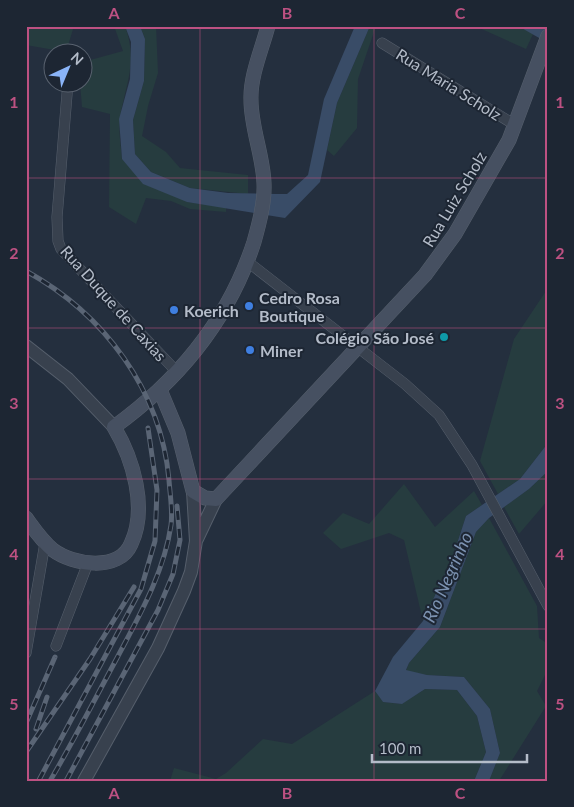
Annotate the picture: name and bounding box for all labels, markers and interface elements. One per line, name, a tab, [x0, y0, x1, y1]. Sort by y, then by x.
text: A	[107, 3, 120, 22]
text: B	[282, 3, 292, 22]
text: C	[455, 3, 466, 22]
north arrow	[42, 42, 92, 92]
street label: Rua Maria Scholz	[393, 44, 505, 124]
text: N	[68, 48, 87, 68]
text: 1	[9, 92, 19, 111]
text: 1	[555, 92, 565, 111]
street label: Rua Luiz Scholz	[418, 148, 490, 250]
street label: Rua Duque de Caxias	[57, 241, 171, 365]
text: 2	[9, 243, 19, 262]
text: 2	[555, 243, 565, 262]
place label: Cedro Rosa Boutique	[259, 288, 340, 325]
marker: Cedro Rosa Boutique	[243, 300, 255, 312]
place label: Koerich	[184, 301, 239, 320]
marker: Koerich	[168, 304, 180, 316]
place label: Colégio São José	[315, 328, 434, 347]
marker: Colégio São José	[438, 331, 450, 343]
place label: Miner	[260, 341, 303, 360]
marker: Miner	[244, 344, 256, 356]
text: 3	[9, 393, 19, 412]
text: 3	[555, 393, 565, 412]
water label: Rio Negrinho	[417, 528, 477, 626]
text: 4	[9, 544, 19, 563]
text: 4	[555, 544, 565, 563]
text: 5	[9, 694, 19, 713]
text: 5	[555, 694, 565, 713]
scale bar	[372, 732, 526, 764]
text: 100 m	[379, 739, 421, 757]
text: A	[107, 783, 120, 802]
text: B	[282, 783, 292, 802]
text: C	[455, 783, 466, 802]

